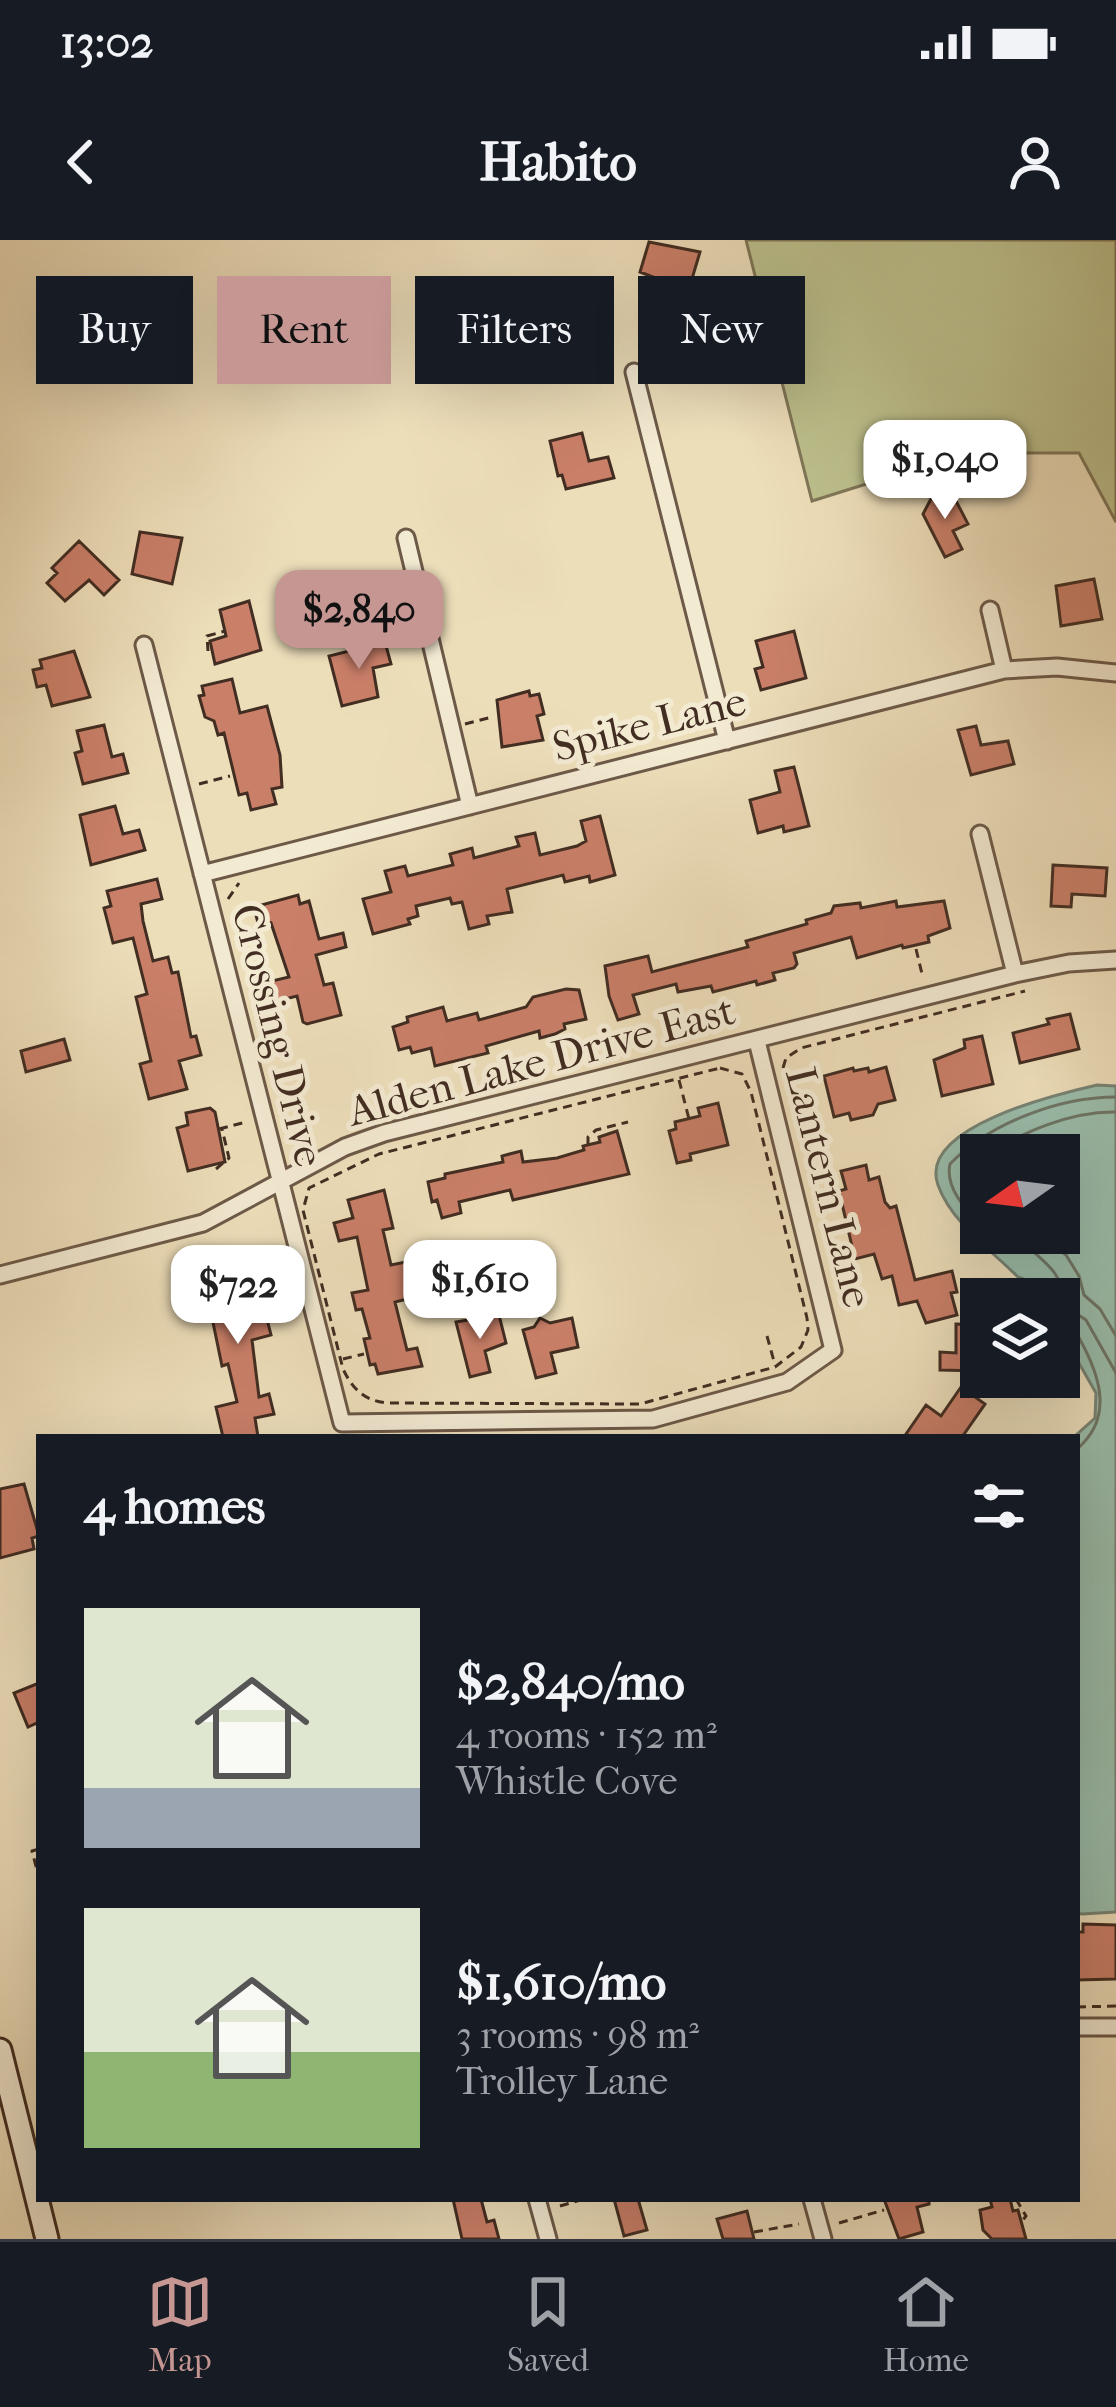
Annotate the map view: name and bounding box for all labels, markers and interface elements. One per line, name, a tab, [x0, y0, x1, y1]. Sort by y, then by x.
text: 13:02	[60, 16, 153, 69]
icon: back	[48, 129, 114, 195]
icon: person	[1002, 129, 1068, 195]
text: Habito	[479, 131, 637, 194]
chip: Buy	[36, 276, 193, 384]
chip: Rent	[217, 276, 391, 384]
chip: Filters	[415, 276, 614, 384]
chip: New	[638, 276, 805, 384]
pin: $1,040	[847, 420, 1043, 522]
text: $1,040	[890, 436, 1000, 482]
pin: $2,840	[261, 570, 457, 672]
text: $2,840	[302, 586, 416, 632]
street label: Spike Lane	[548, 677, 751, 772]
street label: Crossing Drive	[221, 899, 334, 1172]
street label: Alden Lake Drive East	[341, 986, 740, 1137]
street label: Lantern Lane	[775, 1062, 882, 1313]
north arrow	[960, 1134, 1080, 1254]
map controls	[960, 1134, 1080, 1398]
pin: $1,610	[382, 1240, 578, 1342]
pin: $722	[167, 1245, 309, 1347]
text: $1,610	[430, 1256, 530, 1302]
text: $722	[198, 1261, 278, 1307]
button: layers	[960, 1278, 1080, 1398]
icon: filters	[966, 1473, 1032, 1539]
text: 4 homes	[84, 1476, 265, 1536]
text: $2,840/mo	[456, 1652, 685, 1712]
icon: home	[180, 1656, 324, 1800]
text: 4 rooms · 152 m²	[456, 1712, 717, 1758]
text: Whistle Cove	[456, 1758, 678, 1804]
text: $1,610/mo	[456, 1952, 666, 2012]
icon: home	[180, 1956, 324, 2100]
text: 3 rooms · 98 m²	[456, 2012, 699, 2058]
text: Trolley Lane	[456, 2058, 668, 2104]
tab: Map	[147, 2269, 213, 2380]
tab: Saved	[507, 2269, 589, 2380]
tab: Home	[883, 2269, 969, 2380]

